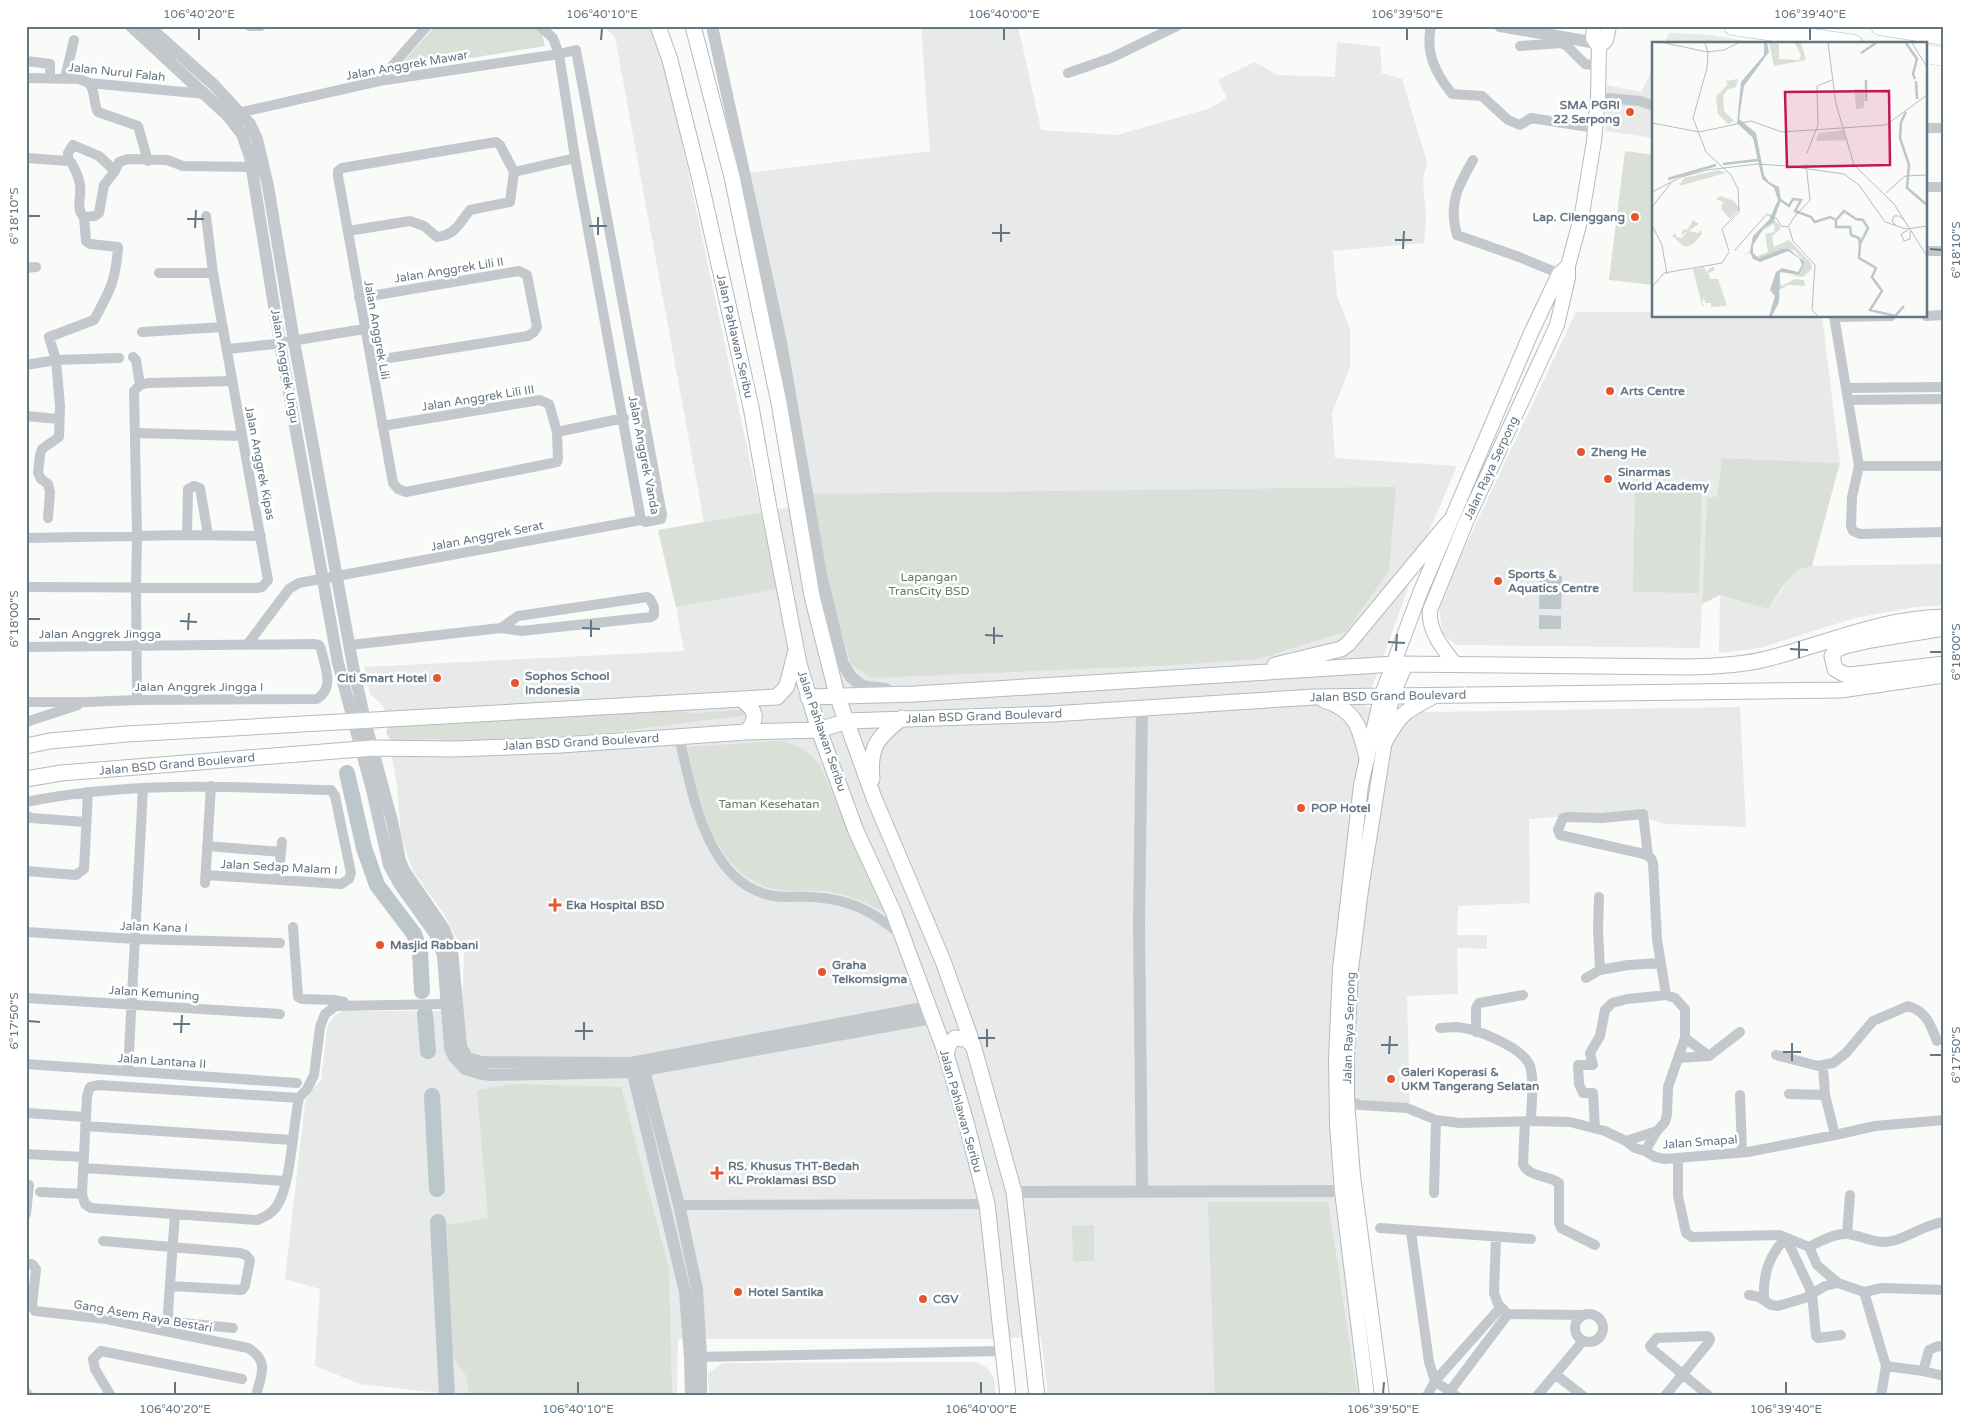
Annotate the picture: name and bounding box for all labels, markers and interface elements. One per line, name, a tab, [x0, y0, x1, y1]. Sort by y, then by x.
text: 106°40'20"E	[163, 7, 235, 21]
text: 106°40'10"E	[566, 7, 638, 21]
text: 106°40'00"E	[968, 7, 1040, 21]
text: 106°39'50"E	[1371, 7, 1444, 21]
text: 106°39'40"E	[1774, 7, 1847, 21]
inset map	[1652, 42, 1928, 318]
street label: Jalan Anggrek Mawar	[345, 47, 470, 83]
street label: Jalan Nurul Falah	[68, 60, 166, 84]
place label: SMA PGRI 22 Serpong	[1553, 98, 1620, 127]
marker: SMA PGRI 22 Serpong	[1624, 106, 1636, 118]
text: 6°18'10"S	[7, 187, 21, 245]
place label: Lap. Cilenggang	[1532, 210, 1625, 225]
marker: Lap. Cilenggang	[1629, 211, 1641, 223]
text: 6°18'10"S	[1949, 221, 1963, 279]
street label: Jalan Anggrek Lili II	[393, 254, 505, 286]
street label: Jalan Pahlawan Seribu	[714, 272, 756, 400]
street label: Jalan Anggrek Lili	[361, 279, 393, 381]
street label: Jalan Anggrek Ungu	[268, 308, 302, 424]
street label: Jalan Anggrek Lili III	[421, 382, 535, 414]
place label: Arts Centre	[1620, 384, 1685, 398]
marker: Arts Centre	[1604, 385, 1616, 397]
street label: Jalan Anggrek Vanda	[626, 394, 662, 516]
street label: Jalan Anggrek Kipas	[242, 405, 278, 521]
street label: Jalan Raya Serpong	[1461, 414, 1521, 522]
place label: Zheng He	[1591, 445, 1647, 460]
marker: Zheng He	[1575, 446, 1587, 458]
place label: Sinarmas World Academy	[1618, 465, 1709, 494]
marker: Sinarmas World Academy	[1602, 473, 1614, 485]
street label: Jalan Anggrek Serat	[429, 518, 545, 554]
place label: Sports & Aquatics Centre	[1508, 567, 1599, 596]
park label: Lapangan TransCity BSD	[888, 570, 970, 598]
marker: Sports & Aquatics Centre	[1492, 575, 1504, 587]
text: 6°18'00"S	[7, 590, 21, 648]
text: 6°18'00"S	[1949, 623, 1963, 681]
street label: Jalan Anggrek Jingga	[39, 627, 161, 641]
place label: Sophos School Indonesia	[525, 669, 609, 697]
street label: Jalan Pahlawan Seribu	[795, 669, 849, 793]
place label: Citi Smart Hotel	[337, 671, 427, 685]
marker: Citi Smart Hotel	[431, 672, 443, 684]
marker: Sophos School Indonesia	[509, 677, 521, 689]
street label: Jalan Anggrek Jingga I	[134, 680, 264, 694]
street label: Jalan BSD Grand Boulevard	[1310, 688, 1466, 704]
street label: Jalan BSD Grand Boulevard	[906, 706, 1062, 726]
street label: Jalan BSD Grand Boulevard	[503, 731, 659, 753]
street label: Jalan BSD Grand Boulevard	[98, 750, 256, 778]
park label: Taman Kesehatan	[718, 797, 820, 811]
place label: POP Hotel	[1311, 801, 1370, 815]
marker: POP Hotel	[1295, 802, 1307, 814]
street label: Jalan Sedap Malam I	[220, 857, 338, 877]
marker: Eka Hospital BSD	[548, 898, 562, 912]
place label: Eka Hospital BSD	[566, 898, 665, 913]
street label: Jalan Kana I	[120, 919, 188, 935]
place label: Masjid Rabbani	[390, 938, 478, 953]
marker: Masjid Rabbani	[374, 939, 386, 951]
place label: Graha Telkomsigma	[831, 958, 907, 987]
marker: Graha Telkomsigma	[816, 966, 828, 978]
street label: Jalan Raya Serpong	[1340, 972, 1358, 1084]
street label: Jalan Kemuning	[108, 983, 200, 1003]
text: 6°17'50"S	[7, 992, 21, 1050]
text: 6°17'50"S	[1949, 1026, 1963, 1084]
street label: Jalan Pahlawan Seribu	[937, 1048, 985, 1174]
street label: Jalan Lantana II	[117, 1051, 207, 1071]
place label: Galeri Koperasi & UKM Tangerang Selatan	[1401, 1065, 1539, 1094]
marker: Galeri Koperasi & UKM Tangerang Selatan	[1385, 1073, 1397, 1085]
street label: Jalan Smapal	[1662, 1132, 1738, 1152]
place label: RS. Khusus THT-Bedah KL Proklamasi BSD	[728, 1159, 859, 1187]
marker: RS. Khusus THT-Bedah KL Proklamasi BSD	[710, 1166, 724, 1180]
place label: Hotel Santika	[748, 1285, 824, 1299]
marker: Hotel Santika	[732, 1286, 744, 1298]
place label: CGV	[933, 1292, 959, 1306]
marker: CGV	[917, 1293, 929, 1305]
street label: Gang Asem Raya Bestari	[73, 1297, 213, 1335]
text: 106°40'20"E	[139, 1402, 211, 1416]
text: 106°40'10"E	[542, 1402, 614, 1416]
text: 106°40'00"E	[945, 1402, 1017, 1416]
text: 106°39'50"E	[1347, 1402, 1420, 1416]
text: 106°39'40"E	[1750, 1402, 1823, 1416]

